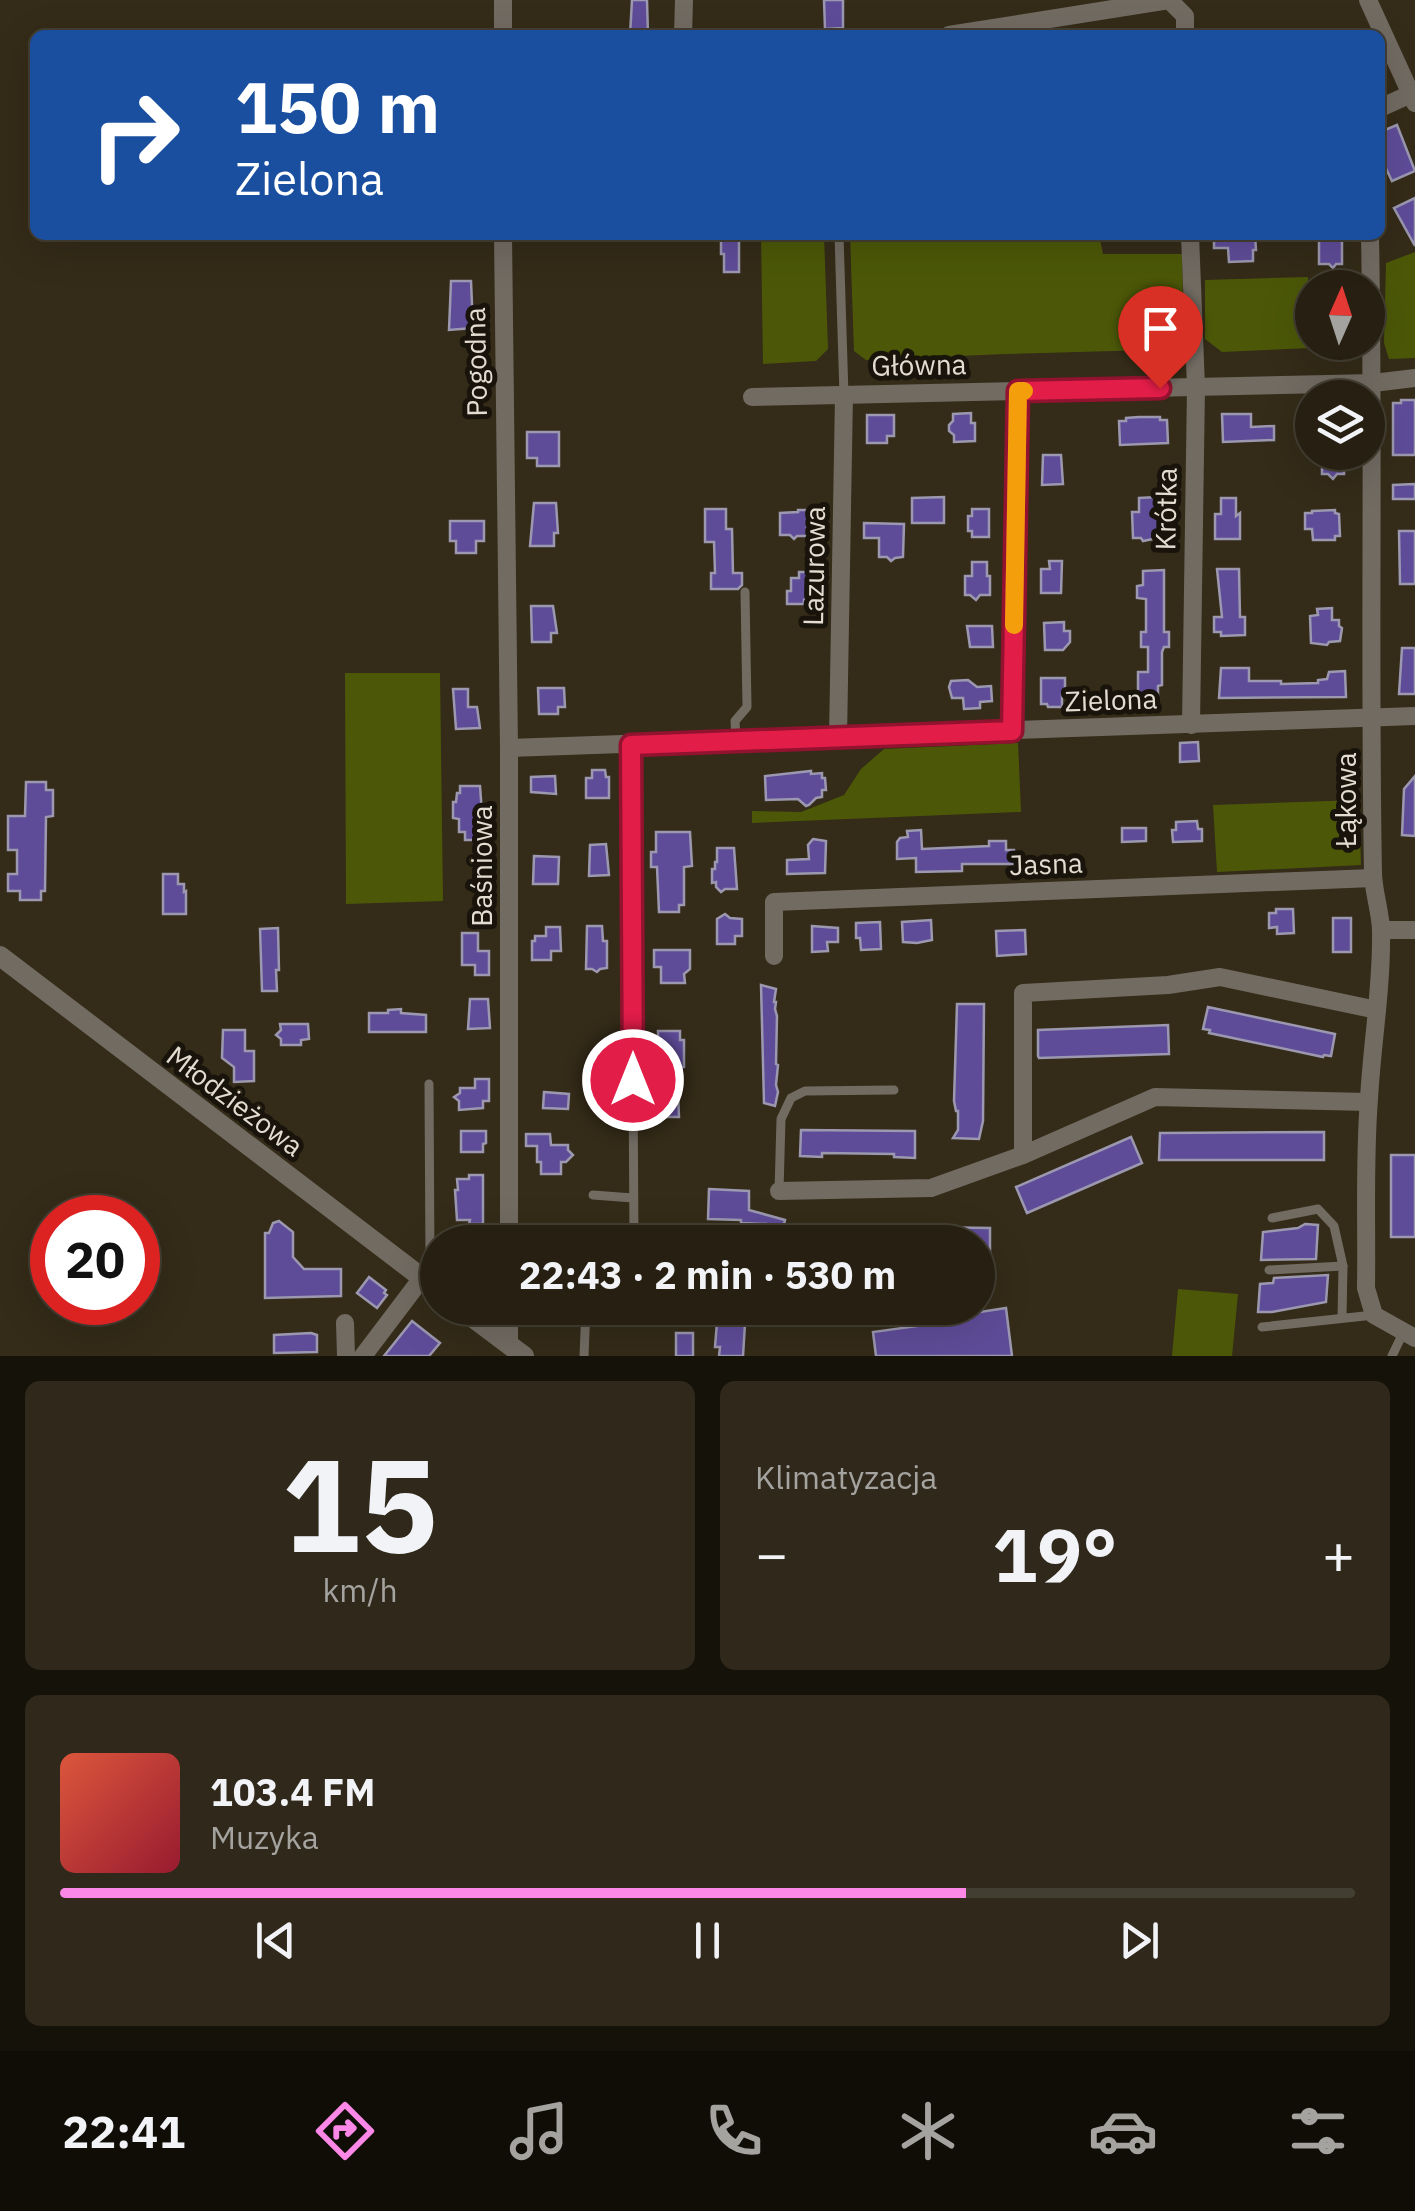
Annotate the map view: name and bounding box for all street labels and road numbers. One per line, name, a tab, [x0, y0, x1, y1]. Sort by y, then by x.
street label: Pogodna	[456, 307, 495, 417]
street label: Główna	[871, 345, 967, 384]
street label: Krótka	[1146, 467, 1185, 551]
street label: Lazurowa	[794, 506, 833, 626]
street label: Zielona	[1064, 679, 1158, 720]
street label: Łąkowa	[1327, 752, 1364, 849]
street label: Baśniowa	[463, 805, 500, 927]
street label: Jasna	[1008, 844, 1084, 883]
street label: Młodzieżowa	[159, 1037, 311, 1164]

